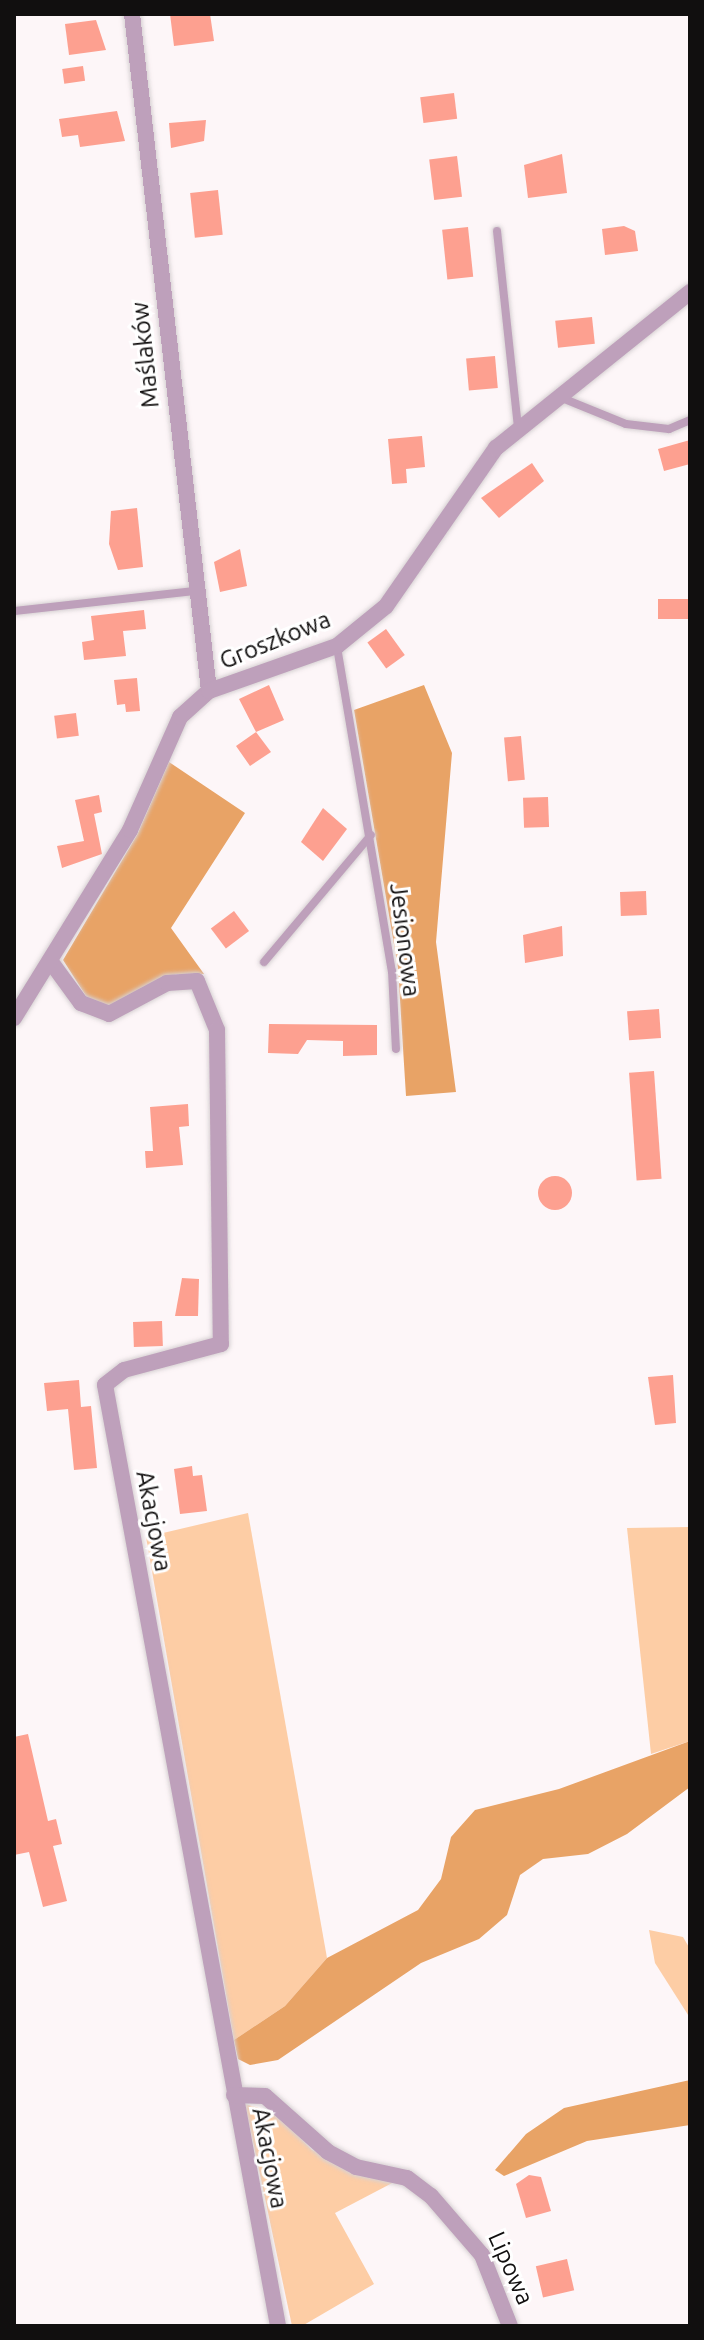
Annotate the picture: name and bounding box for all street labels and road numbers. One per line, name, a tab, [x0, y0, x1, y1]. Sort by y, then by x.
street label: Maślaków	[125, 301, 165, 409]
street label: Groszkowa	[215, 605, 335, 675]
street label: Jesionowa	[384, 882, 426, 998]
street label: Akacjowa	[130, 1468, 178, 1574]
street label: Akacjowa	[246, 2105, 294, 2211]
street label: Lipowa	[482, 2227, 540, 2309]

